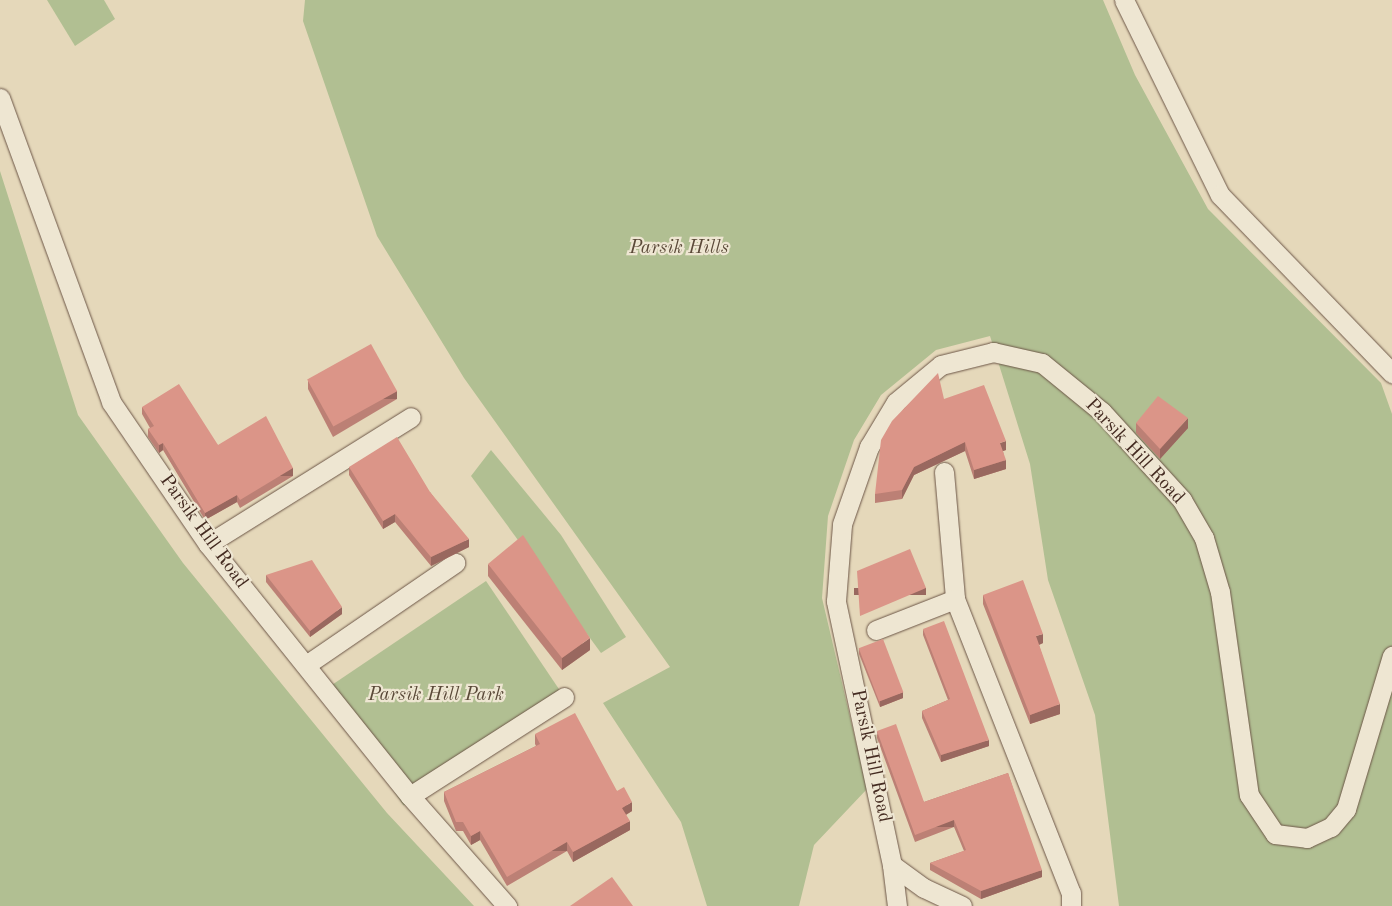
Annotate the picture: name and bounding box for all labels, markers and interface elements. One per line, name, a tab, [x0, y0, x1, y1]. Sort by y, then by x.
park label: Parsik Hills	[629, 238, 729, 260]
street label: Parsik Hill Road	[1079, 395, 1189, 509]
street label: Parsik Hill Road	[154, 470, 252, 594]
park label: Parsik Hill Park	[368, 685, 504, 707]
street label: Parsik Hill Road	[845, 687, 895, 825]

